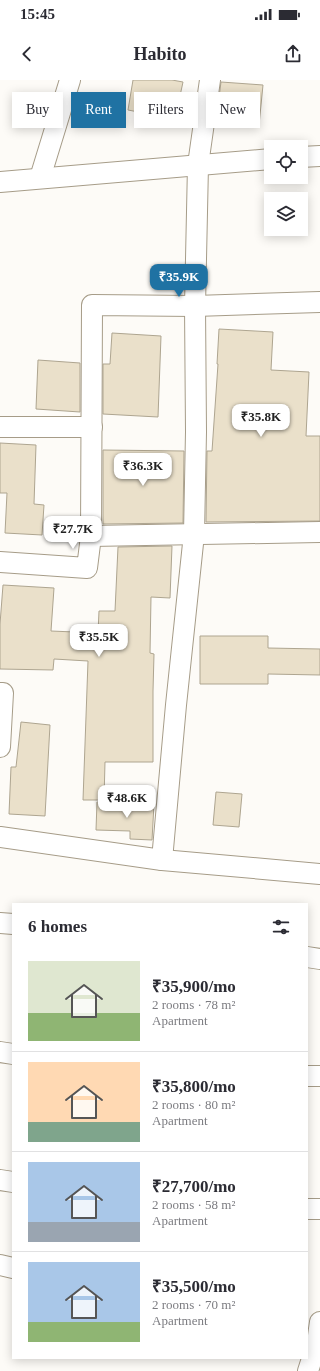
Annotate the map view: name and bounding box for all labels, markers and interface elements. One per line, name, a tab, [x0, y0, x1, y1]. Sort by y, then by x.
text: 15:45	[20, 6, 55, 22]
icon: back	[16, 43, 38, 65]
icon: share	[282, 43, 304, 65]
text: Habito	[133, 44, 187, 64]
chip: Buy	[12, 92, 63, 128]
chip: Rent	[71, 92, 126, 128]
chip: Filters	[134, 92, 198, 128]
chip: New	[206, 92, 260, 128]
map controls	[264, 140, 308, 236]
button: locate	[264, 140, 308, 184]
button: layers	[264, 192, 308, 236]
pin: ₹35.9K	[146, 264, 212, 298]
text: ₹35.9K	[159, 269, 199, 284]
pin: ₹35.8K	[228, 404, 294, 438]
text: ₹35.8K	[241, 409, 281, 424]
pin: ₹36.3K	[110, 453, 176, 487]
text: ₹36.3K	[123, 458, 163, 473]
pin: ₹27.7K	[40, 516, 106, 550]
text: ₹27.7K	[53, 521, 93, 536]
pin: ₹35.5K	[66, 624, 132, 658]
text: ₹35.5K	[79, 629, 119, 644]
pin: ₹48.6K	[94, 785, 160, 819]
text: ₹48.6K	[107, 790, 147, 805]
icon: filters	[270, 916, 292, 938]
text: 6 homes	[28, 917, 87, 936]
icon: home	[60, 977, 108, 1025]
text: ₹35,900/mo	[152, 977, 236, 996]
text: 2 rooms · 78 m²	[152, 997, 235, 1012]
text: Apartment	[152, 1013, 208, 1028]
text: ₹35,800/mo	[152, 1077, 236, 1096]
icon: home	[60, 1078, 108, 1126]
text: 2 rooms · 80 m²	[152, 1097, 235, 1112]
text: Apartment	[152, 1113, 208, 1128]
text: ₹27,700/mo	[152, 1177, 236, 1196]
icon: home	[60, 1178, 108, 1226]
text: 2 rooms · 58 m²	[152, 1197, 235, 1212]
text: Apartment	[152, 1213, 208, 1228]
text: ₹35,500/mo	[152, 1277, 236, 1296]
icon: home	[60, 1278, 108, 1326]
text: 2 rooms · 70 m²	[152, 1297, 235, 1312]
text: Apartment	[152, 1313, 208, 1328]

